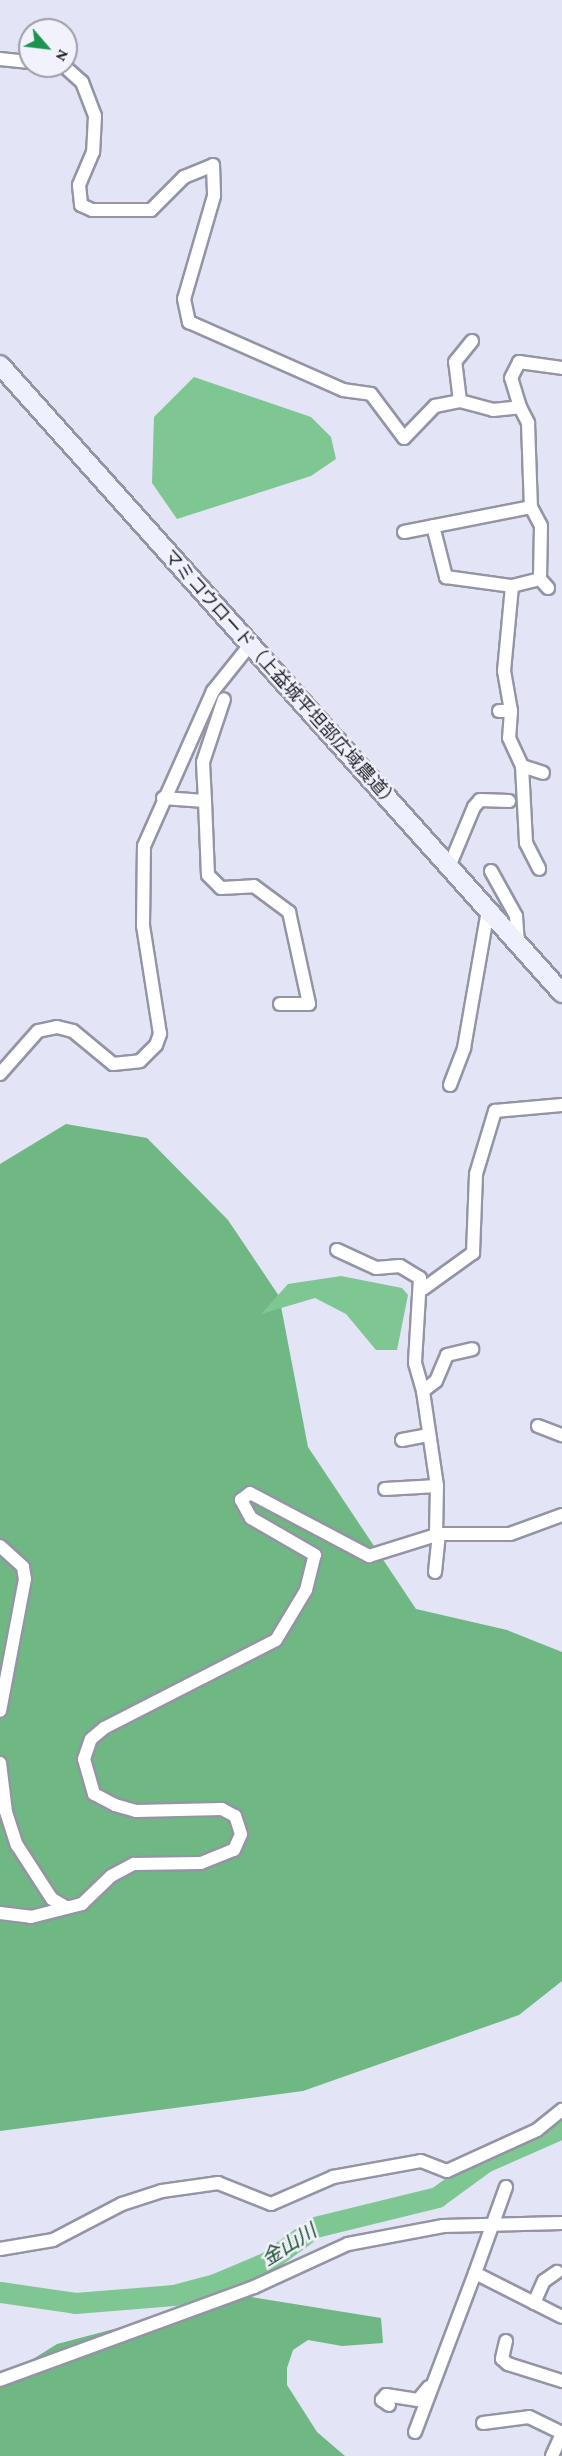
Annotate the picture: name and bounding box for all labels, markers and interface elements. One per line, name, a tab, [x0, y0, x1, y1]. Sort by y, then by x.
north arrow	[18, 18, 78, 78]
text: N	[53, 47, 73, 65]
street label: マミコウロード（上益城平坦部広域農道）	[159, 545, 403, 813]
water label: 金山川	[257, 2219, 321, 2271]

